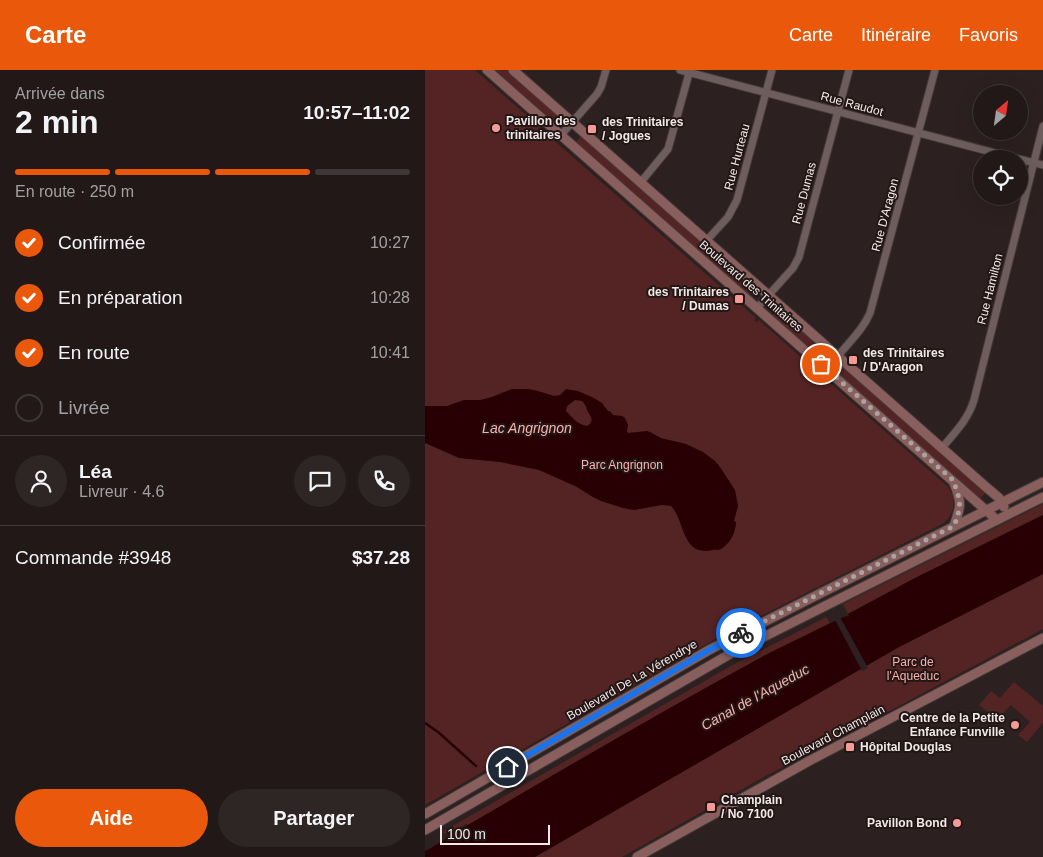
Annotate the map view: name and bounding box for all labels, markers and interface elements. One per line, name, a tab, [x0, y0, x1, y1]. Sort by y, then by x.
text: Carte	[25, 21, 86, 48]
text: Carte	[789, 25, 833, 45]
text: Itinéraire	[861, 25, 931, 45]
text: Favoris	[959, 25, 1018, 45]
text: Arrivée dans	[15, 85, 105, 102]
north arrow	[973, 85, 1027, 140]
map controls	[973, 85, 1028, 205]
street label: Rue Raudot	[819, 89, 885, 119]
text: 10:57–11:02	[303, 102, 410, 123]
text: 2 min	[15, 104, 99, 140]
place label: Pavillon des trinitaires	[506, 114, 576, 142]
place label: des Trinitaires / Jogues	[602, 115, 684, 143]
marker: Pavillon des trinitaires	[490, 122, 502, 134]
street label: Rue Hurteau	[721, 122, 753, 192]
marker: des Trinitaires / Jogues	[586, 123, 598, 135]
button: locate	[973, 150, 1028, 205]
street label: Rue Dumas	[789, 161, 819, 225]
street label: Rue D'Aragon	[869, 177, 901, 253]
text: En route · 250 m	[15, 183, 134, 200]
icon: check	[15, 229, 43, 257]
text: Confirmée	[58, 232, 146, 253]
text: 10:27	[370, 234, 410, 251]
street label: Boulevard des Trinitaires	[697, 237, 805, 335]
street label: Rue Hamilton	[974, 252, 1006, 326]
icon: check	[15, 284, 43, 312]
place label: des Trinitaires / Dumas	[648, 285, 729, 313]
text: En préparation	[58, 287, 183, 308]
text: 10:28	[370, 289, 410, 306]
marker: des Trinitaires / Dumas	[733, 293, 745, 305]
icon: check	[15, 339, 43, 367]
text: En route	[58, 342, 130, 363]
pin	[800, 343, 842, 385]
text: 10:41	[370, 344, 410, 361]
place label: des Trinitaires / D'Aragon	[863, 346, 945, 374]
icon: bag	[807, 350, 835, 378]
marker: des Trinitaires / D'Aragon	[847, 354, 859, 366]
text: Livrée	[58, 397, 110, 418]
water label: Lac Angrignon	[482, 420, 572, 436]
button: person	[15, 455, 67, 507]
button: chat	[294, 455, 346, 507]
button: phone	[358, 455, 410, 507]
park label: Parc Angrignon	[581, 458, 663, 472]
text: Léa	[79, 461, 112, 482]
text: Livreur · 4.6	[79, 483, 164, 500]
text: Commande #3948	[15, 547, 171, 568]
text: $37.28	[352, 547, 410, 568]
courier	[716, 608, 766, 658]
icon: bike	[727, 619, 755, 647]
street label: Boulevard De La Vérendrye	[564, 637, 700, 723]
park label: Parc de l'Aqueduc	[887, 655, 939, 683]
water label: Canal de l'Aqueduc	[698, 661, 812, 733]
street label: Boulevard Champlain	[779, 702, 887, 768]
place label: Centre de la Petite Enfance Funville	[900, 711, 1005, 739]
marker: Centre de la Petite Enfance Funville	[1009, 719, 1021, 731]
place label: Hôpital Douglas	[860, 740, 952, 754]
marker: Hôpital Douglas	[844, 741, 856, 753]
pin	[486, 746, 528, 788]
icon: home	[493, 753, 521, 781]
button: Aide	[15, 789, 208, 847]
button: Partager	[218, 789, 410, 847]
place label: Champlain / No 7100	[721, 793, 782, 821]
marker: Champlain / No 7100	[705, 801, 717, 813]
place label: Pavillon Bond	[867, 816, 947, 830]
marker: Pavillon Bond	[951, 817, 963, 829]
scale bar	[440, 822, 550, 845]
text: 100 m	[447, 826, 486, 842]

